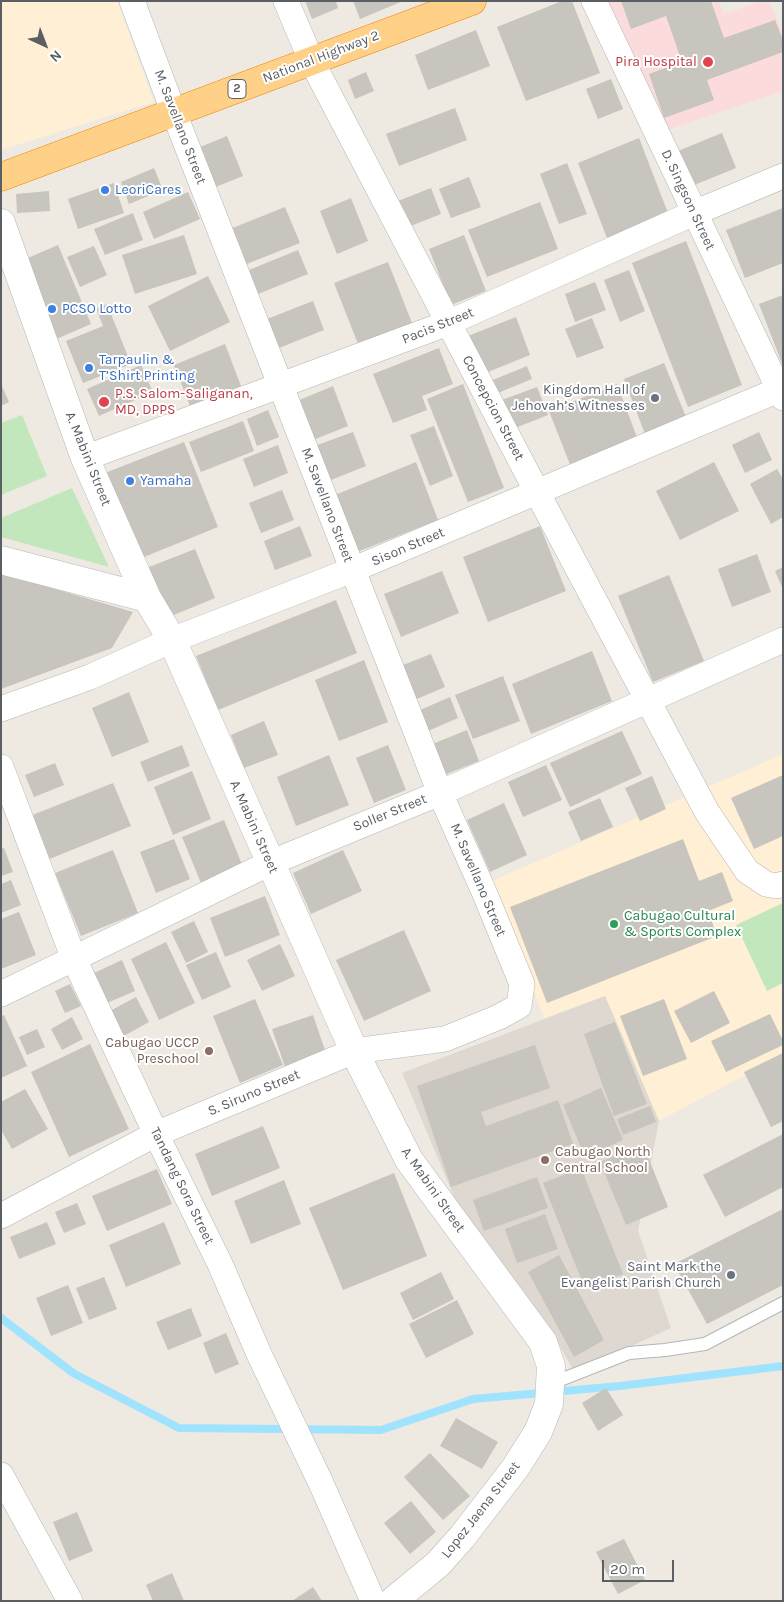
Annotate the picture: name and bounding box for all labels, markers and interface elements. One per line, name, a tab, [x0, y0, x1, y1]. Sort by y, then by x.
north arrow	[20, 20, 70, 70]
street label: National Highway 2	[260, 27, 382, 87]
text: N	[46, 47, 65, 66]
place label: Pira Hospital	[615, 54, 697, 70]
marker: Pira Hospital	[701, 55, 715, 69]
street label: M. Savellano Street	[150, 67, 210, 187]
road number: 2	[228, 80, 246, 98]
street label: D. Singson Street	[657, 147, 719, 253]
place label: LeoriCares	[115, 182, 182, 198]
marker: LeoriCares	[99, 184, 111, 196]
place label: PCSO Lotto	[62, 301, 132, 317]
marker: PCSO Lotto	[46, 303, 58, 315]
street label: Pacis Street	[400, 304, 476, 348]
place label: Tarpaulin & T’Shirt Printing	[99, 352, 195, 384]
street label: Concepcion Street	[458, 353, 528, 463]
marker: Tarpaulin & T’Shirt Printing	[83, 362, 95, 374]
place label: Kingdom Hall of Jehovah’s Witnesses	[512, 382, 645, 414]
place label: P.S. Salom-Saliganan, MD, DPPS	[115, 386, 253, 418]
marker: Kingdom Hall of Jehovah’s Witnesses	[649, 392, 661, 404]
marker: P.S. Salom-Saliganan, MD, DPPS	[97, 395, 111, 409]
street label: A. Mabini Street	[61, 409, 115, 509]
street label: M. Savellano Street	[297, 445, 357, 565]
place label: Yamaha	[140, 473, 191, 489]
marker: Yamaha	[124, 475, 136, 487]
street label: Sison Street	[369, 524, 447, 570]
street label: A. Mabini Street	[226, 778, 282, 876]
street label: Soller Street	[351, 791, 429, 835]
street label: M. Savellano Street	[447, 821, 509, 939]
place label: Cabugao Cultural & Sports Complex	[624, 908, 741, 940]
marker: Cabugao Cultural & Sports Complex	[608, 918, 620, 930]
place label: Cabugao UCCP Preschool	[105, 1035, 199, 1068]
marker: Cabugao UCCP Preschool	[203, 1045, 215, 1057]
street label: S. Siruno Street	[205, 1066, 303, 1120]
street label: Tandang Sora Street	[146, 1125, 218, 1247]
street label: A. Mabini Street	[397, 1144, 469, 1236]
place label: Cabugao North Central School	[555, 1144, 651, 1176]
marker: Cabugao North Central School	[539, 1154, 551, 1166]
place label: Saint Mark the Evangelist Parish Church	[561, 1259, 721, 1292]
marker: Saint Mark the Evangelist Parish Church	[725, 1269, 737, 1281]
street label: Lopez Jaena Street	[438, 1458, 524, 1562]
scale bar	[604, 1550, 676, 1582]
text: 20 m	[610, 1560, 645, 1578]

